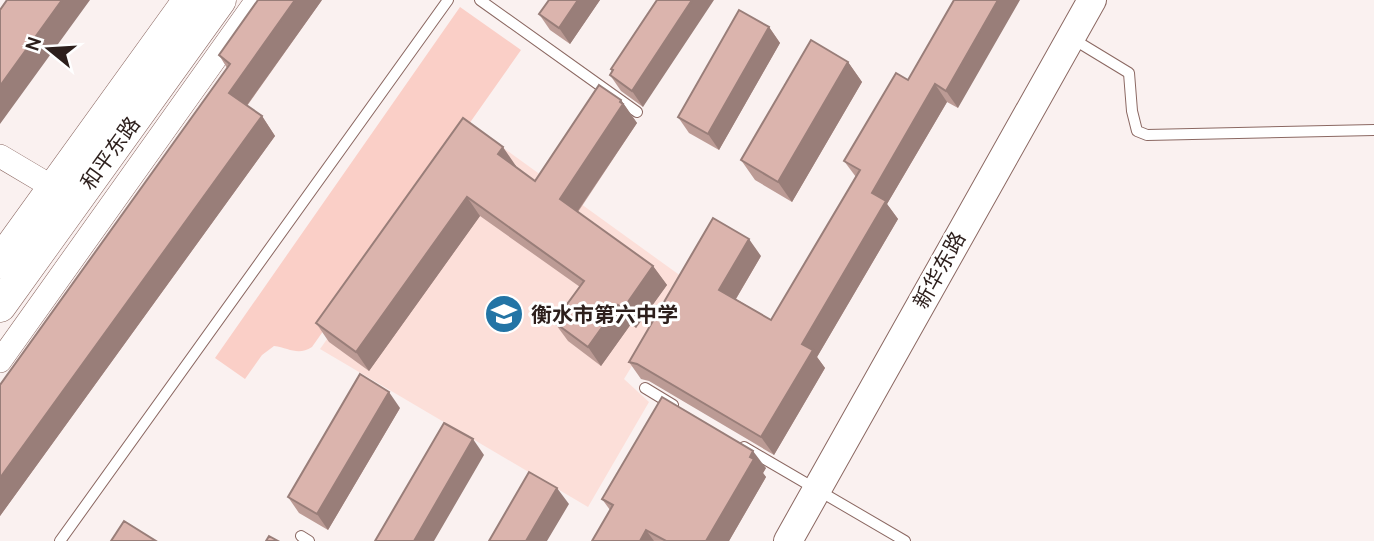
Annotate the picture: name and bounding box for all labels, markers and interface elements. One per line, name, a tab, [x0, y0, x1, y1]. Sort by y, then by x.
north arrow	[14, 14, 84, 84]
text: N	[20, 34, 46, 54]
street label: 和平东路	[75, 112, 145, 194]
street label: 新华东路	[908, 227, 970, 313]
school or university icon: 衡水市第六中学	[483, 293, 525, 335]
place label: 衡水市第六中学	[531, 302, 678, 327]

